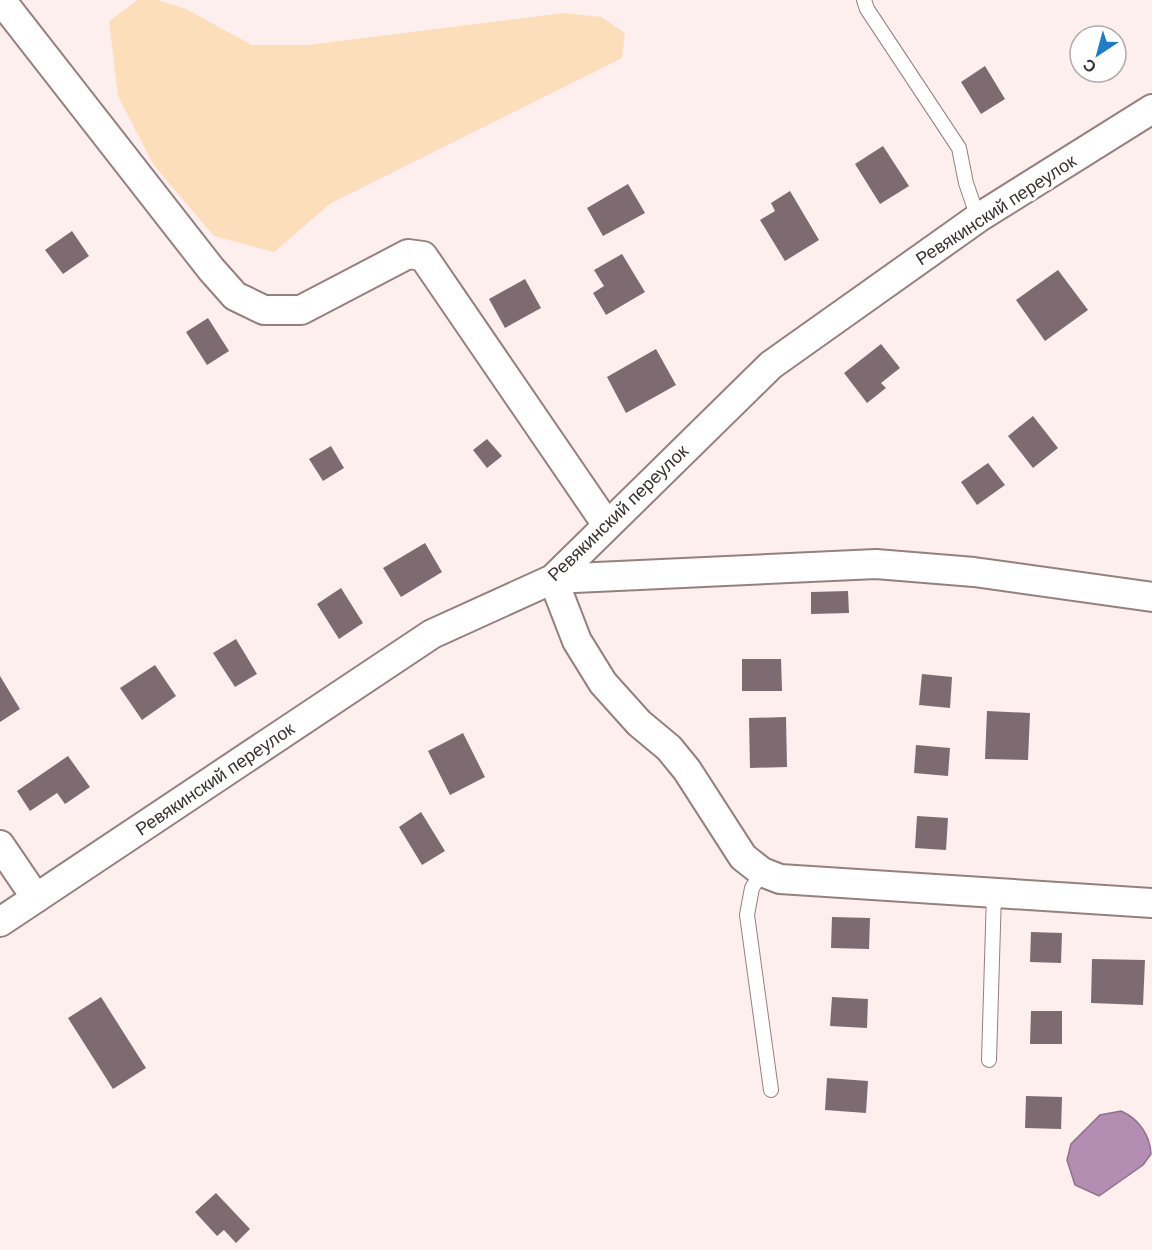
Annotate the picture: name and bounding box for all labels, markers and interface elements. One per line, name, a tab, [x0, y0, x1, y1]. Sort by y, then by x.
north arrow	[1068, 24, 1128, 84]
text: С	[1078, 54, 1100, 78]
street label: Ревякинский переулок	[911, 149, 1081, 271]
street label: Ревякинский переулок	[542, 439, 694, 586]
street label: Ревякинский переулок	[131, 717, 299, 841]

